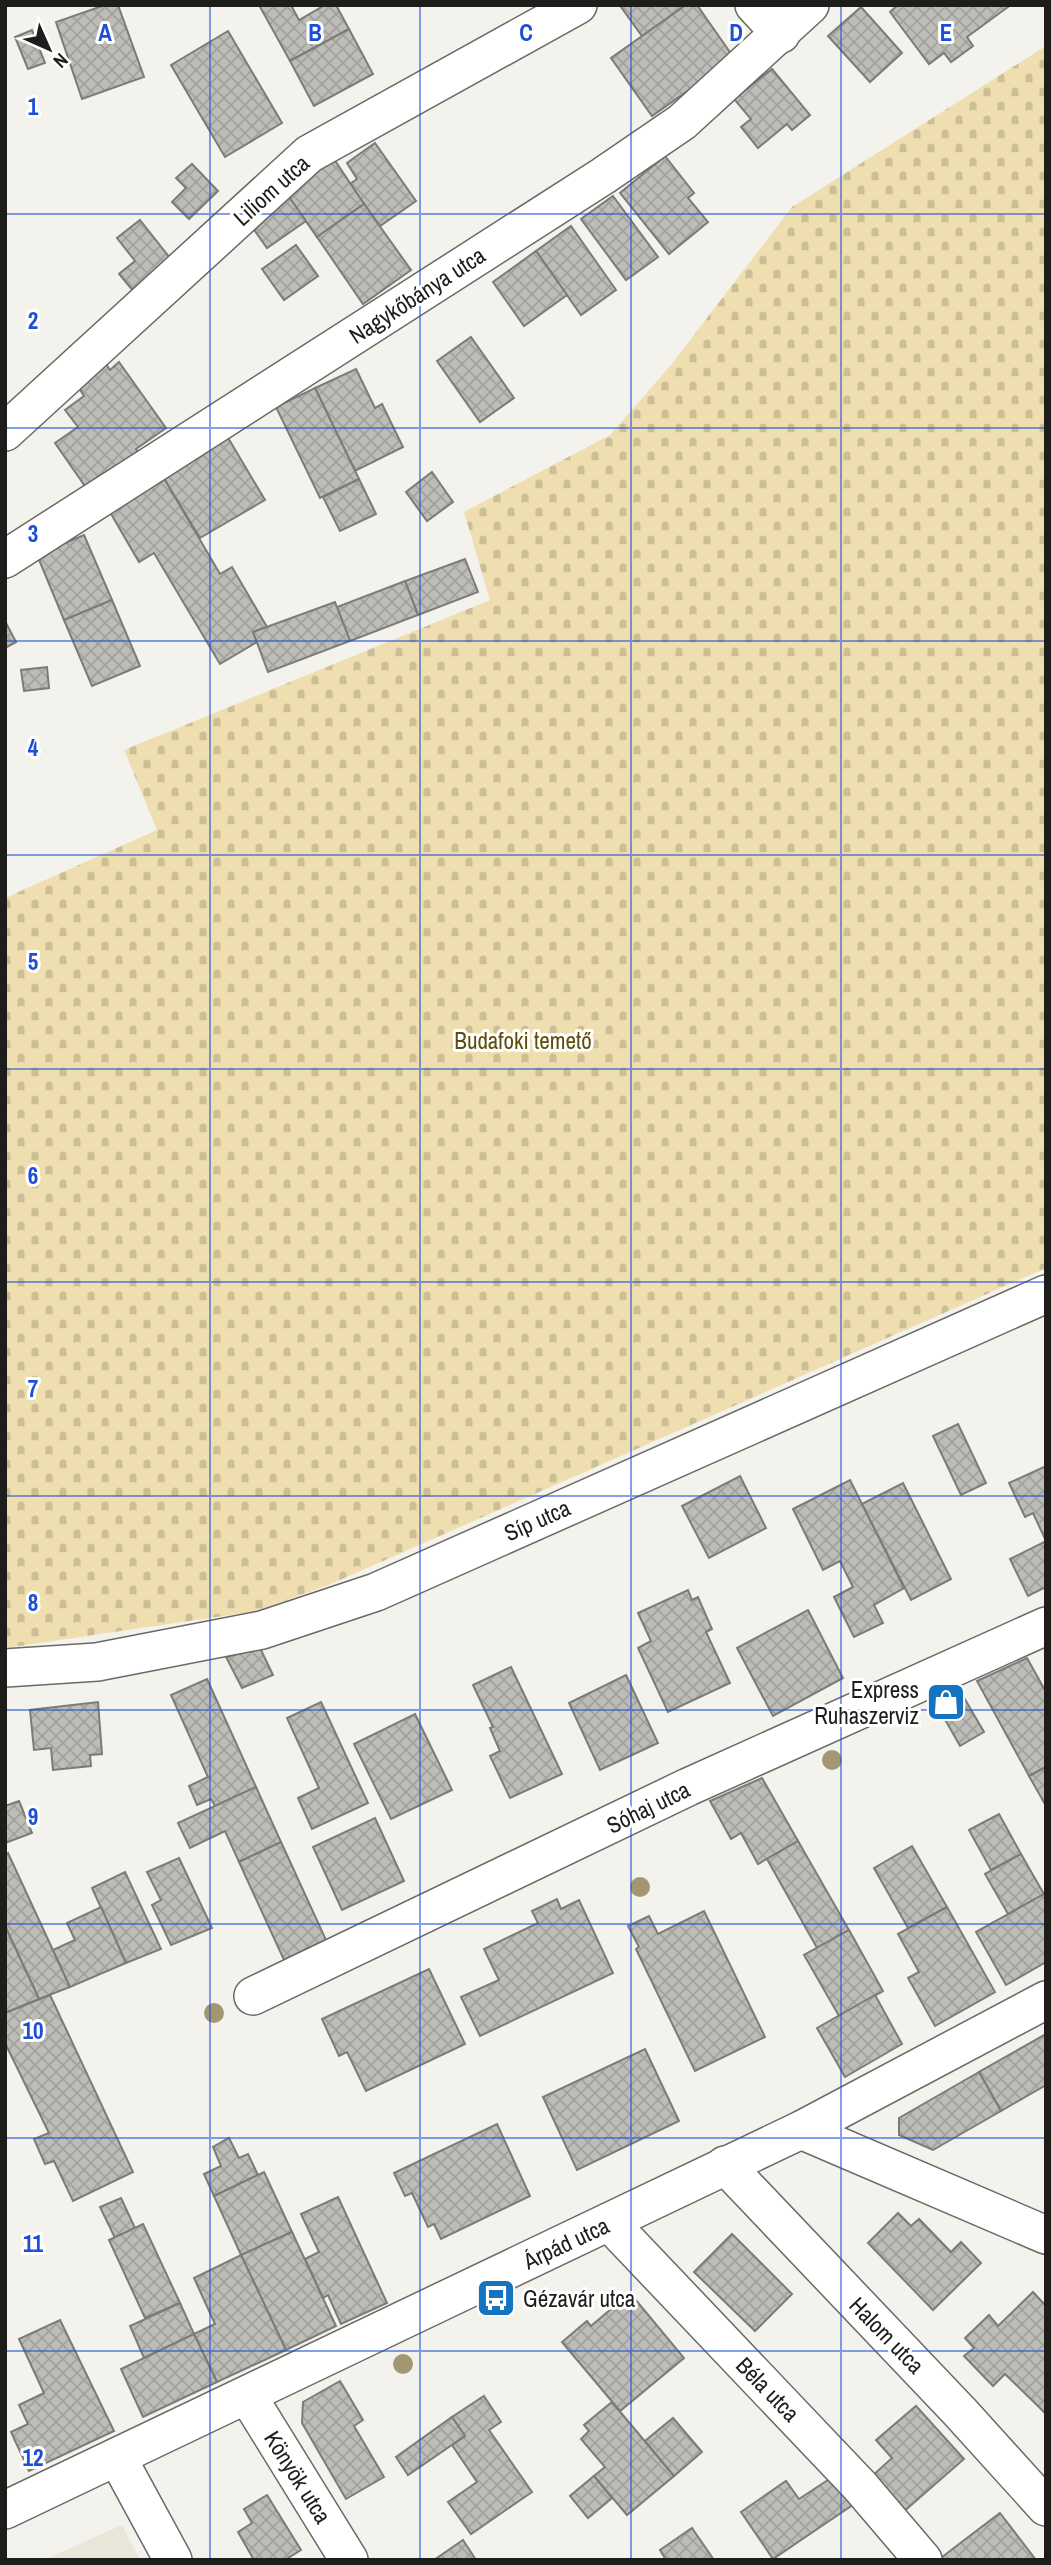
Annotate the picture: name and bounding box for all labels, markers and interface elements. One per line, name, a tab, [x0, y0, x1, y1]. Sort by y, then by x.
north arrow	[14, 14, 84, 84]
text: A	[98, 17, 112, 48]
text: B	[308, 17, 322, 48]
text: C	[519, 17, 533, 48]
text: D	[729, 17, 743, 48]
text: E	[940, 17, 952, 48]
text: N	[48, 48, 74, 74]
text: 1	[28, 91, 39, 122]
street label: Liliom utca	[226, 147, 316, 232]
street label: Nagykőbánya utca	[343, 239, 491, 351]
text: 2	[28, 305, 38, 336]
text: 3	[28, 518, 38, 549]
text: 4	[28, 732, 39, 763]
text: 5	[28, 946, 38, 977]
park label: Budafoki temető	[454, 1025, 592, 1056]
text: 6	[28, 1160, 38, 1191]
text: 7	[28, 1373, 38, 1404]
street label: Síp utca	[499, 1492, 575, 1548]
text: 8	[28, 1587, 38, 1618]
place label: Express Ruhaszerviz	[814, 1674, 919, 1731]
shop icon: Express Ruhaszerviz	[925, 1681, 967, 1723]
street label: Sóhaj utca	[601, 1773, 695, 1840]
text: 9	[28, 1801, 38, 1832]
text: 10	[23, 2015, 43, 2046]
street label: Árpád utca	[517, 2209, 614, 2277]
text: 11	[23, 2228, 43, 2259]
bus stop icon: Gézavár utca	[475, 2277, 517, 2319]
place label: Gézavár utca	[523, 2283, 636, 2314]
street label: Halom utca	[843, 2290, 932, 2380]
street label: Béla utca	[730, 2350, 807, 2428]
street label: Könyök utca	[257, 2425, 339, 2530]
text: 12	[23, 2442, 43, 2473]

